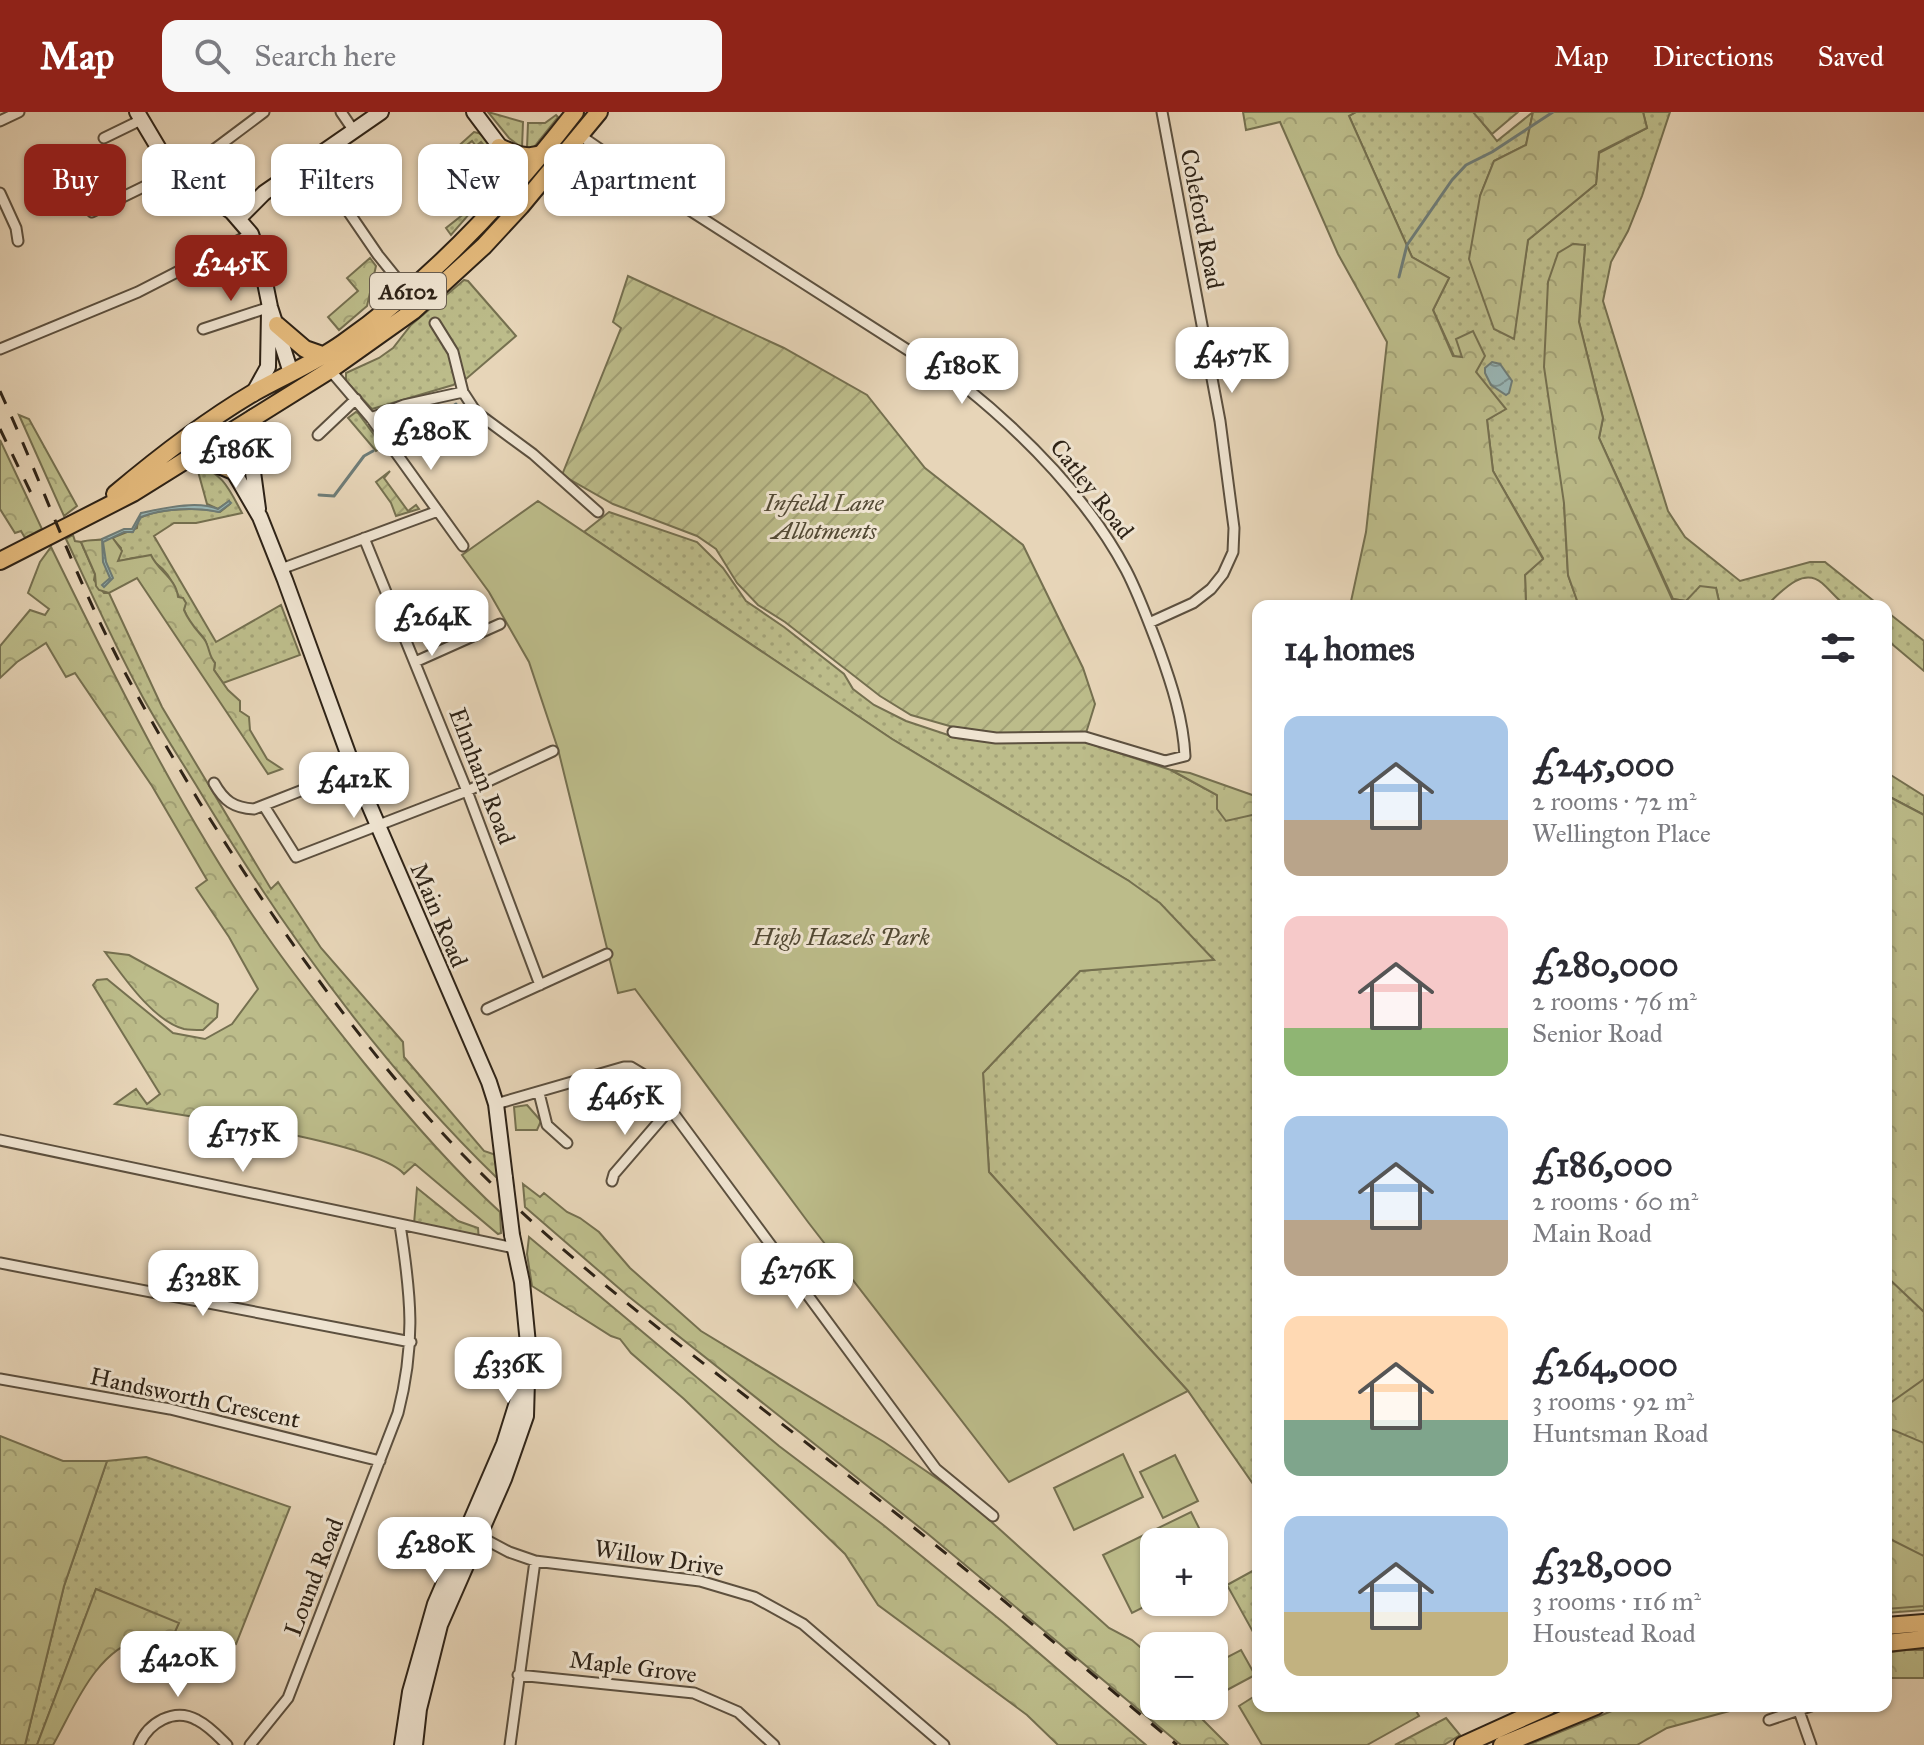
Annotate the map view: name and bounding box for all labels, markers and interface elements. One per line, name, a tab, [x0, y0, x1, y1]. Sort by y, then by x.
search box	[162, 20, 722, 92]
text: Map	[40, 33, 114, 79]
icon: search	[190, 34, 234, 78]
text: Search here	[254, 38, 396, 74]
text: Map	[1554, 39, 1609, 74]
text: Directions	[1653, 39, 1774, 74]
text: Saved	[1818, 39, 1884, 74]
chip: Buy	[24, 144, 126, 216]
chip: Rent	[142, 144, 255, 216]
chip: Filters	[271, 144, 402, 216]
chip: New	[418, 144, 528, 216]
chip: Apartment	[544, 144, 725, 216]
street label: Coleford Road	[1174, 146, 1230, 292]
pin: £245K	[175, 235, 287, 303]
text: £245K	[193, 245, 269, 277]
road number: A6102	[370, 273, 446, 309]
pin: £457K	[1176, 327, 1288, 395]
text: £457K	[1194, 337, 1270, 369]
pin: £180K	[906, 338, 1018, 406]
text: £180K	[924, 348, 1000, 380]
pin: £280K	[375, 404, 487, 472]
text: £280K	[392, 414, 470, 446]
pin: £186K	[180, 422, 292, 490]
text: £186K	[199, 432, 273, 464]
street label: Catley Road	[1044, 433, 1140, 545]
park label: Infield Lane Allotments	[764, 488, 885, 546]
pin: £264K	[376, 590, 488, 658]
text: £264K	[393, 600, 471, 632]
icon: filters	[1816, 626, 1860, 670]
text: 14 homes	[1284, 628, 1415, 669]
street label: Elmham Road	[442, 703, 522, 849]
text: £245,000	[1532, 744, 1674, 785]
icon: home	[1348, 748, 1444, 844]
pin: £412K	[298, 752, 410, 820]
text: £412K	[317, 762, 391, 794]
text: 2 rooms · 72 m²	[1532, 785, 1696, 817]
text: Wellington Place	[1532, 817, 1711, 849]
street label: Main Road	[404, 858, 474, 972]
park label: High Hazels Park	[751, 922, 930, 952]
text: £280,000	[1532, 944, 1678, 985]
icon: home	[1348, 948, 1444, 1044]
text: 2 rooms · 76 m²	[1532, 985, 1697, 1017]
text: Senior Road	[1532, 1017, 1663, 1049]
pin: £465K	[569, 1069, 681, 1137]
text: £465K	[587, 1079, 663, 1111]
pin: £175K	[187, 1106, 299, 1174]
text: £175K	[207, 1116, 279, 1148]
text: £186,000	[1532, 1144, 1673, 1185]
icon: home	[1348, 1148, 1444, 1244]
text: 2 rooms · 60 m²	[1532, 1185, 1698, 1217]
text: Main Road	[1532, 1217, 1652, 1249]
pin: £276K	[741, 1243, 853, 1311]
pin: £328K	[147, 1250, 259, 1318]
text: £276K	[759, 1253, 835, 1285]
text: £328K	[166, 1260, 240, 1292]
pin: £336K	[452, 1337, 564, 1405]
text: £264,000	[1532, 1344, 1678, 1385]
text: £336K	[473, 1347, 543, 1379]
icon: home	[1348, 1348, 1444, 1444]
street label: Handsworth Crescent	[87, 1361, 303, 1435]
text: 3 rooms · 92 m²	[1532, 1385, 1694, 1417]
text: Huntsman Road	[1532, 1417, 1709, 1449]
street label: Lound Road	[278, 1514, 350, 1640]
pin: £280K	[379, 1517, 491, 1585]
text: £280K	[396, 1527, 474, 1559]
map controls	[1140, 1528, 1228, 1720]
button: +	[1140, 1528, 1228, 1616]
street label: Willow Drive	[592, 1533, 726, 1583]
text: £328,000	[1532, 1544, 1672, 1585]
icon: home	[1348, 1548, 1444, 1644]
text: 3 rooms · 116 m²	[1532, 1585, 1701, 1617]
text: Houstead Road	[1532, 1617, 1696, 1649]
pin: £420K	[122, 1631, 234, 1699]
button: −	[1140, 1632, 1228, 1720]
text: £420K	[139, 1641, 217, 1673]
street label: Maple Grove	[568, 1644, 698, 1690]

